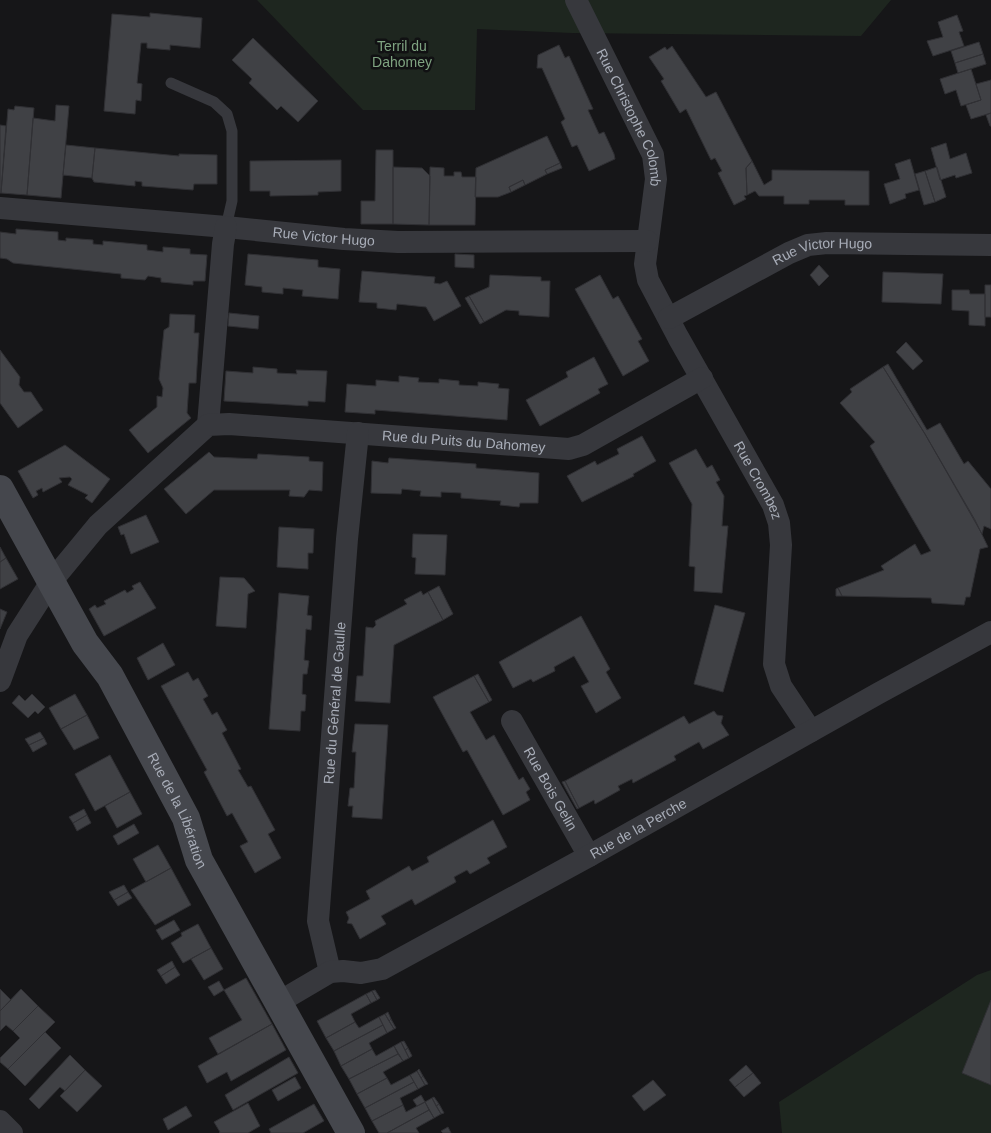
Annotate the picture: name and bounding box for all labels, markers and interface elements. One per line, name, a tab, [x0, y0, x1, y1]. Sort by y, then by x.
park label: Terril du Dahomey	[372, 38, 432, 70]
street label: Rue Christophe Colomb	[593, 46, 664, 188]
street label: Rue Victor Hugo	[272, 224, 375, 249]
street label: Rue Victor Hugo	[770, 235, 872, 268]
street label: Rue du Puits du Dahomey	[382, 427, 546, 455]
street label: Rue Crombez	[731, 438, 785, 521]
street label: Rue du Général de Gaulle	[320, 621, 349, 785]
street label: Rue Bois Gelin	[521, 744, 581, 833]
street label: Rue de la Libération	[144, 750, 210, 871]
street label: Rue de la Perche	[587, 795, 690, 862]

